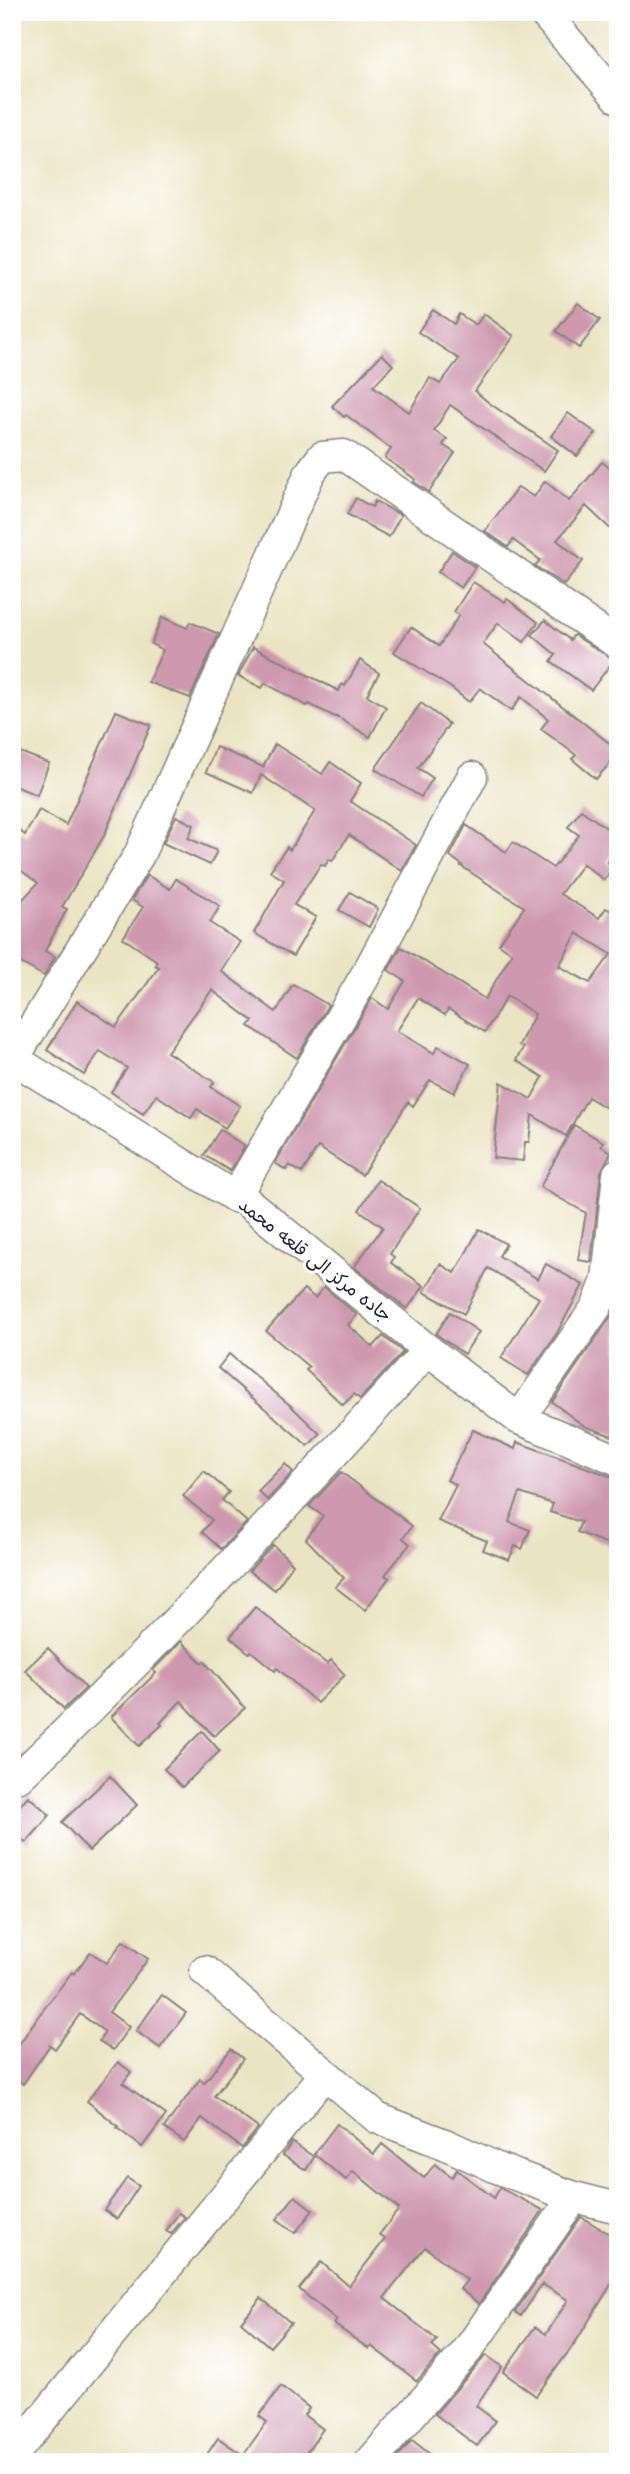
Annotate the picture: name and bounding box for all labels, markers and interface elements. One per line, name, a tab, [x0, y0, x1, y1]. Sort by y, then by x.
street label: جاده مرکز الی قلعه محمد	[234, 1193, 396, 1327]

